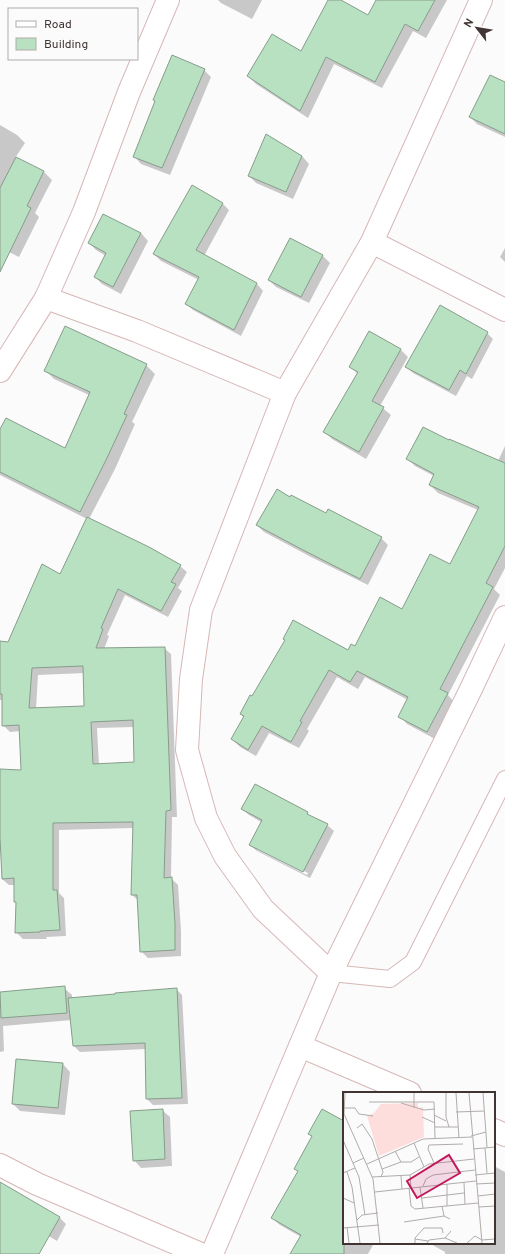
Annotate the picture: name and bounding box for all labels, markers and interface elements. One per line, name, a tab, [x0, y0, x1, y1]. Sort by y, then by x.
legend	[8, 8, 138, 60]
north arrow	[457, 8, 497, 48]
text: N	[461, 16, 477, 30]
text: Road	[44, 17, 72, 33]
text: Building	[44, 37, 88, 53]
inset map	[343, 1092, 495, 1244]

